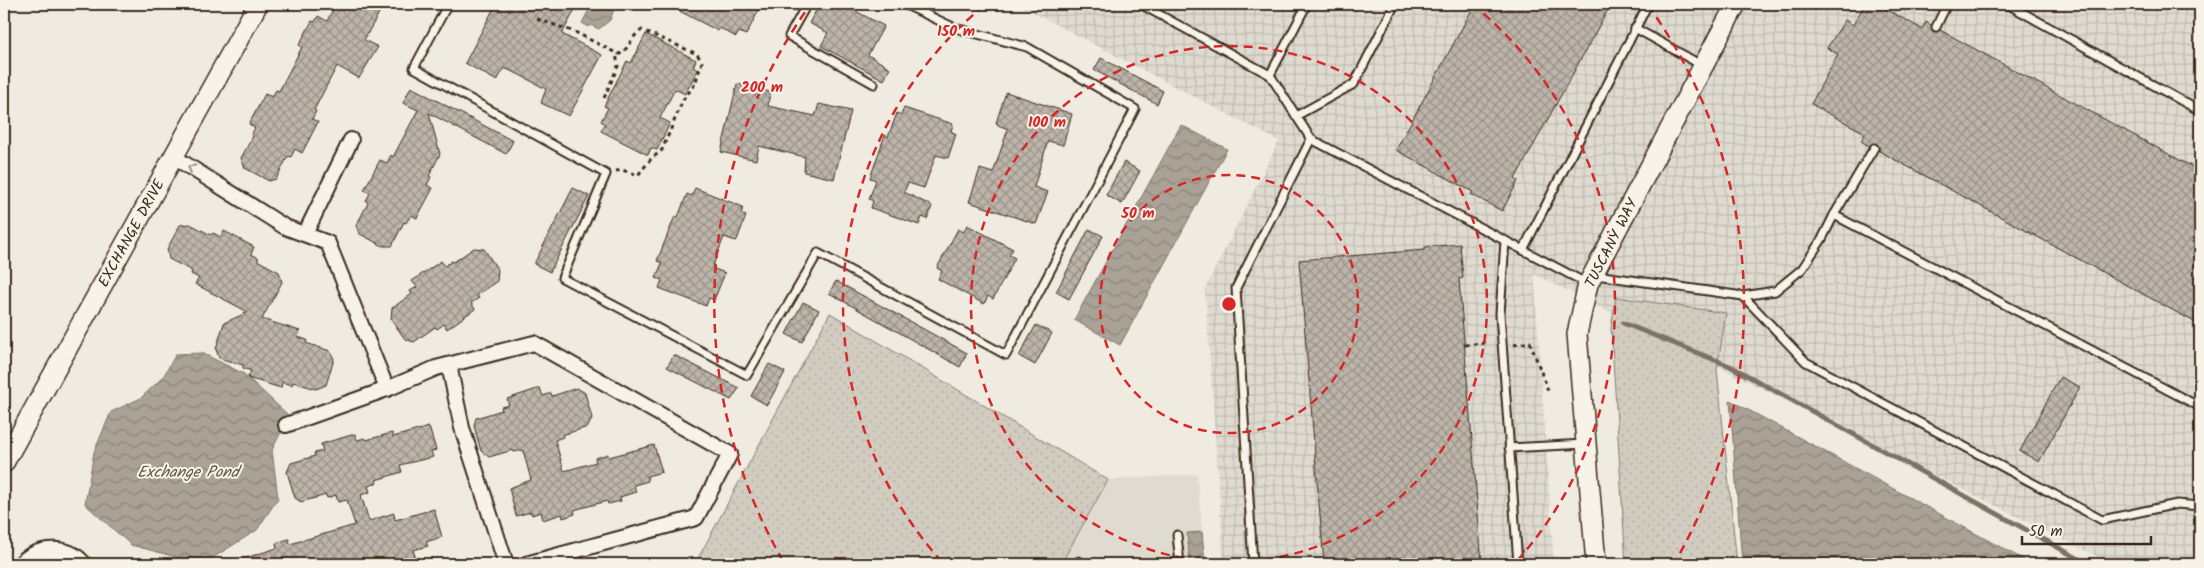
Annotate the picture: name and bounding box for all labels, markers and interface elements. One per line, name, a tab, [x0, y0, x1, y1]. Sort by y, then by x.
text: 150 m	[937, 20, 975, 44]
text: 200 m	[741, 76, 783, 100]
text: 100 m	[1028, 111, 1066, 135]
one-way arrow	[188, 165, 197, 174]
street label: EXCHANGE DRIVE	[92, 174, 172, 292]
street label: TUSCANY WAY	[1579, 193, 1645, 292]
text: 50 m	[1120, 202, 1155, 226]
centre of rings	[1220, 295, 1238, 313]
water label: Exchange Pond	[137, 460, 243, 485]
scale bar	[2022, 513, 2150, 545]
text: 50 m	[2029, 520, 2063, 544]

